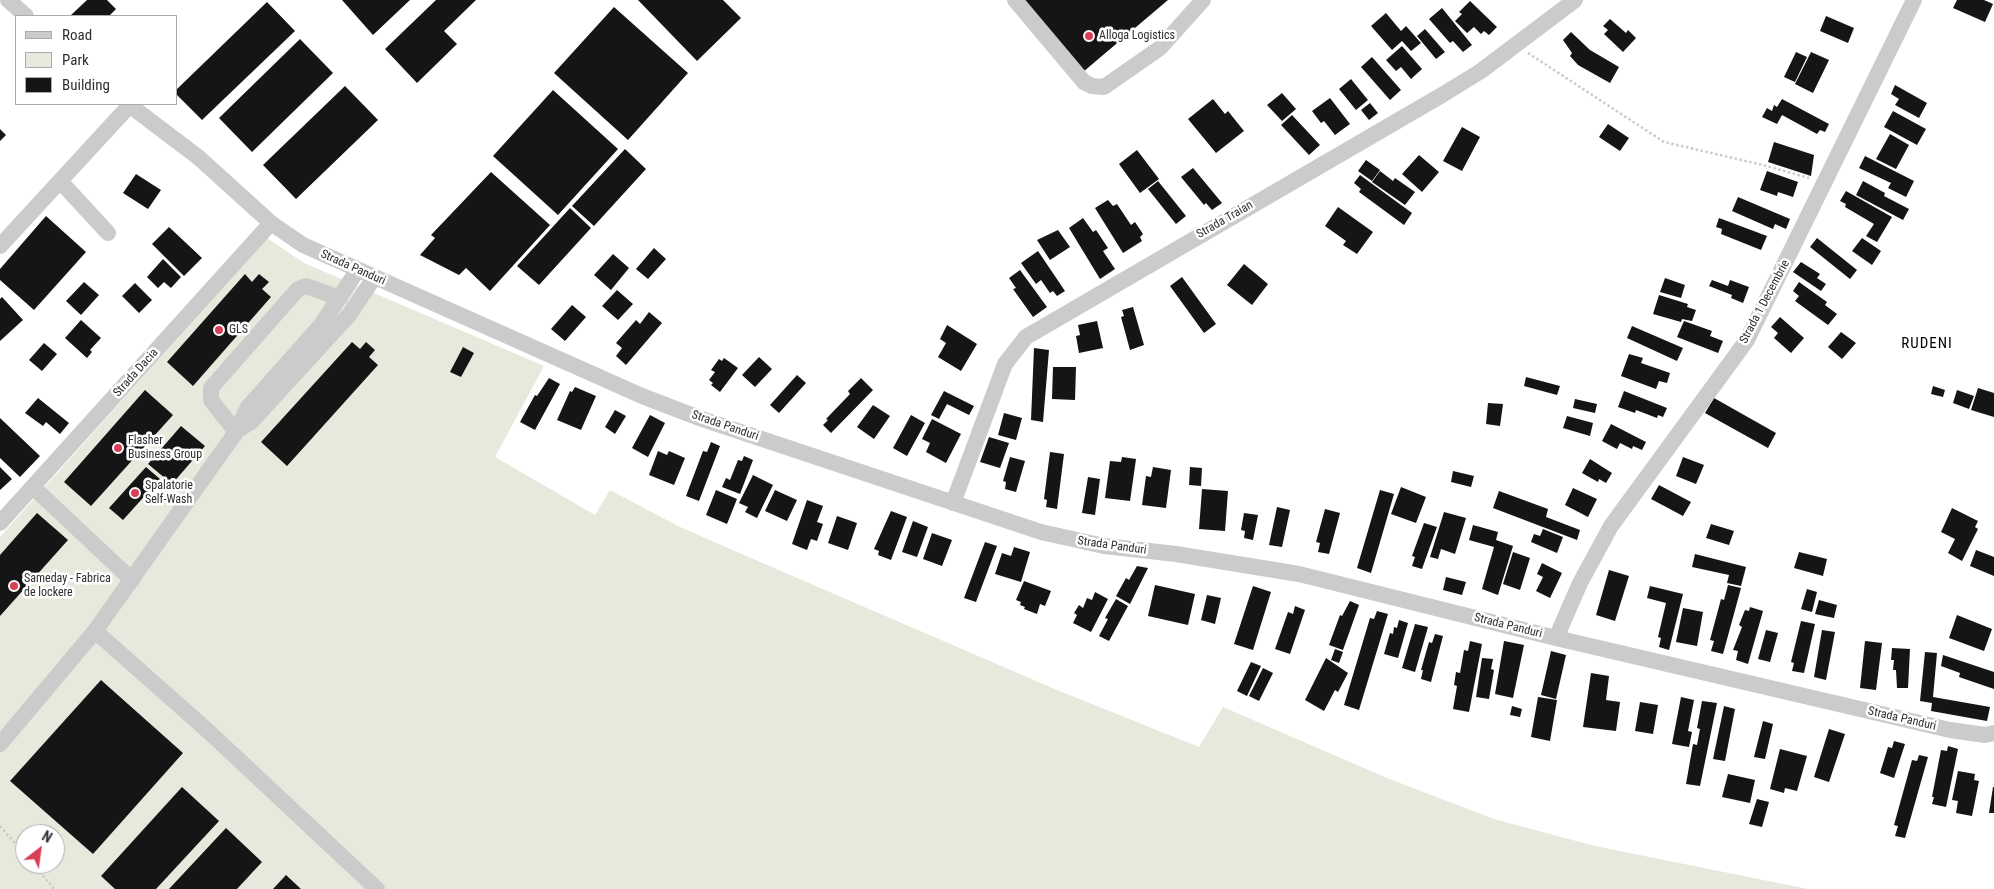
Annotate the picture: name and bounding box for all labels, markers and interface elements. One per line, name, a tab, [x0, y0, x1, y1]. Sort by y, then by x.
legend	[15, 15, 178, 105]
text: Road	[62, 26, 92, 44]
place label: Alloga Logistics	[1099, 29, 1175, 43]
marker: Alloga Logistics	[1083, 30, 1095, 42]
text: Park	[62, 51, 89, 69]
text: Building	[62, 76, 110, 94]
street label: Strada Traian	[1194, 198, 1256, 242]
street label: Strada Panduri	[318, 247, 388, 289]
street label: Strada 1 Decembrie	[1737, 258, 1793, 346]
place label: GLS	[229, 323, 248, 337]
marker: GLS	[213, 324, 225, 336]
district label: RUDENI	[1901, 335, 1953, 353]
street label: Strada Dacia	[111, 346, 161, 400]
street label: Strada Panduri	[690, 408, 760, 444]
place label: Flasher Business Group	[128, 434, 202, 462]
marker: Flasher Business Group	[112, 442, 124, 454]
place label: Spalatorie Self-Wash	[145, 479, 193, 507]
marker: Spalatorie Self-Wash	[129, 487, 141, 499]
street label: Strada Panduri	[1076, 534, 1148, 558]
place label: Sameday - Fabrica de lockere	[24, 572, 111, 600]
marker: Sameday - Fabrica de lockere	[8, 580, 20, 592]
street label: Strada Panduri	[1472, 611, 1544, 641]
street label: Strada Panduri	[1866, 704, 1938, 734]
north arrow	[15, 824, 65, 874]
text: N	[39, 828, 55, 846]

